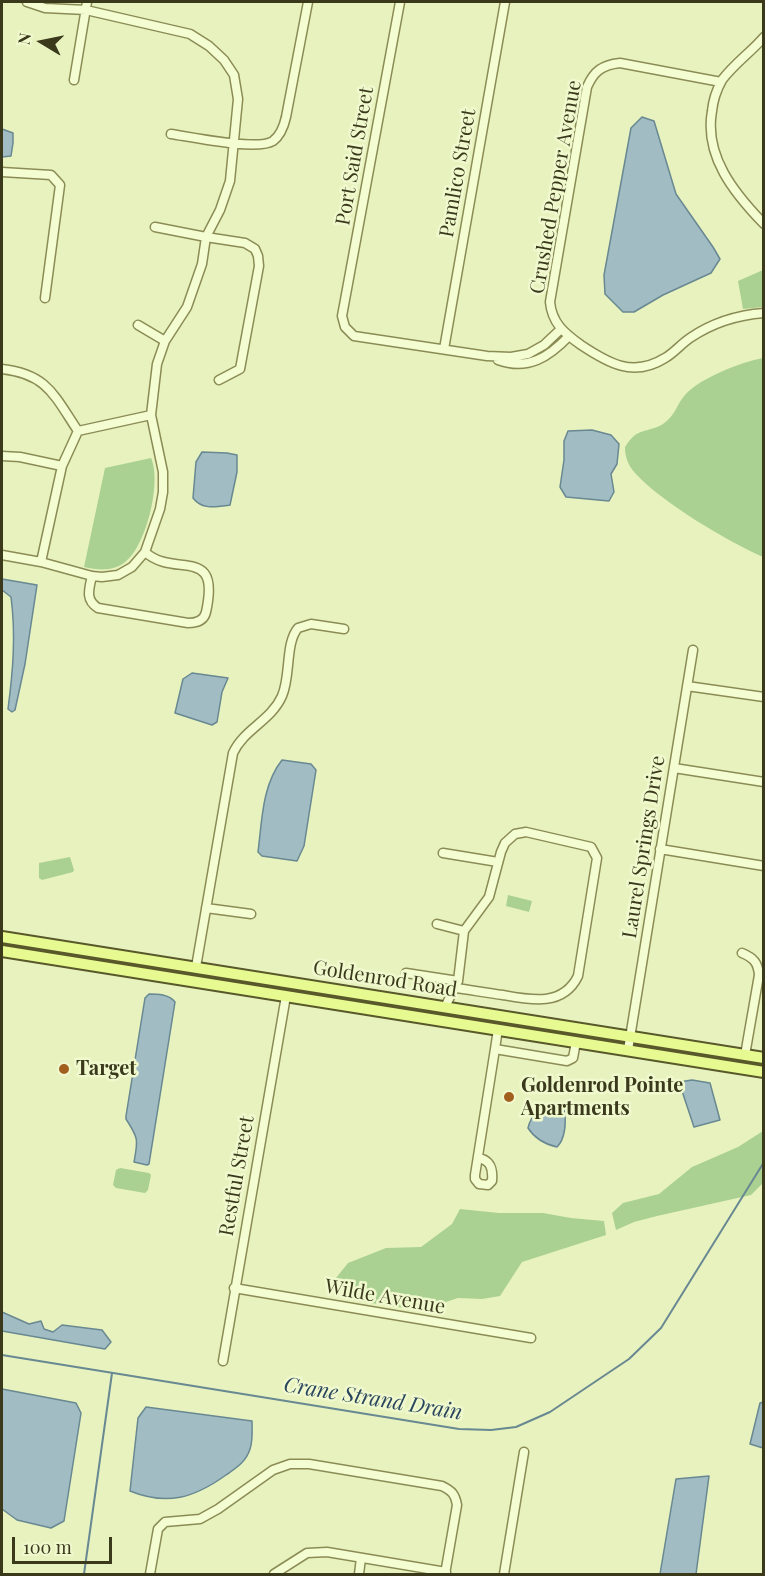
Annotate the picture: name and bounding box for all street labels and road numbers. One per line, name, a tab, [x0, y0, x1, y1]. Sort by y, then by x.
street label: Crushed Pepper Avenue	[525, 78, 587, 296]
street label: Port Said Street	[331, 85, 379, 227]
street label: Pamlico Street	[435, 107, 481, 239]
street label: Laurel Springs Drive	[618, 754, 670, 940]
street label: Goldenrod Road	[311, 956, 459, 1002]
street label: Restful Street	[215, 1114, 259, 1238]
street label: Wilde Avenue	[323, 1275, 447, 1319]

